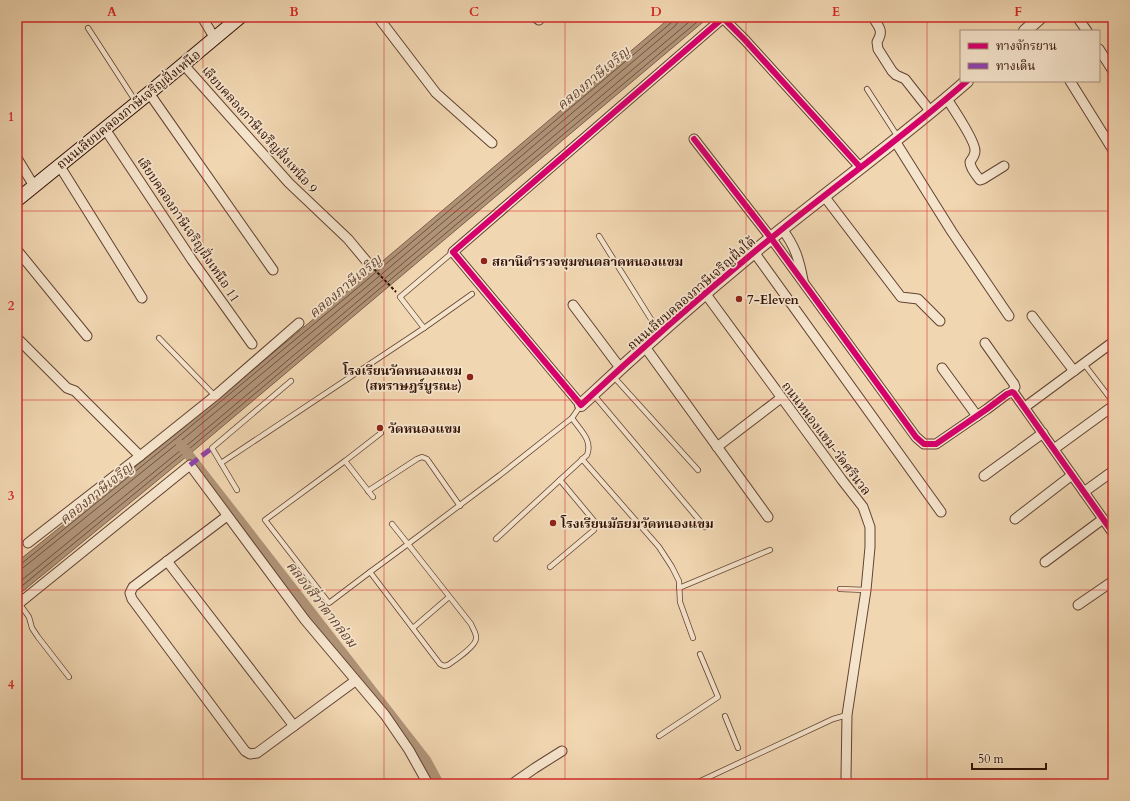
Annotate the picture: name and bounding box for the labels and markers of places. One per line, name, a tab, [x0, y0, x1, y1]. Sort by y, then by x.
place label: สถานีตำรวจชุมชนตลาดหนองแขม	[492, 253, 683, 271]
marker: สถานีตำรวจชุมชนตลาดหนองแขม	[479, 256, 489, 266]
place label: 7-Eleven	[747, 291, 799, 309]
marker: 7-Eleven	[734, 294, 744, 304]
place label: โรงเรียนวัดหนองแขม (สหราษฎร์บูรณะ)	[342, 362, 462, 395]
marker: โรงเรียนวัดหนองแขม (สหราษฎร์บูรณะ)	[465, 372, 475, 382]
place label: วัดหนองแขม	[388, 420, 461, 438]
marker: วัดหนองแขม	[375, 423, 385, 433]
place label: โรงเรียนมัธยมวัดหนองแขม	[560, 515, 714, 533]
marker: โรงเรียนมัธยมวัดหนองแขม	[548, 518, 558, 528]

